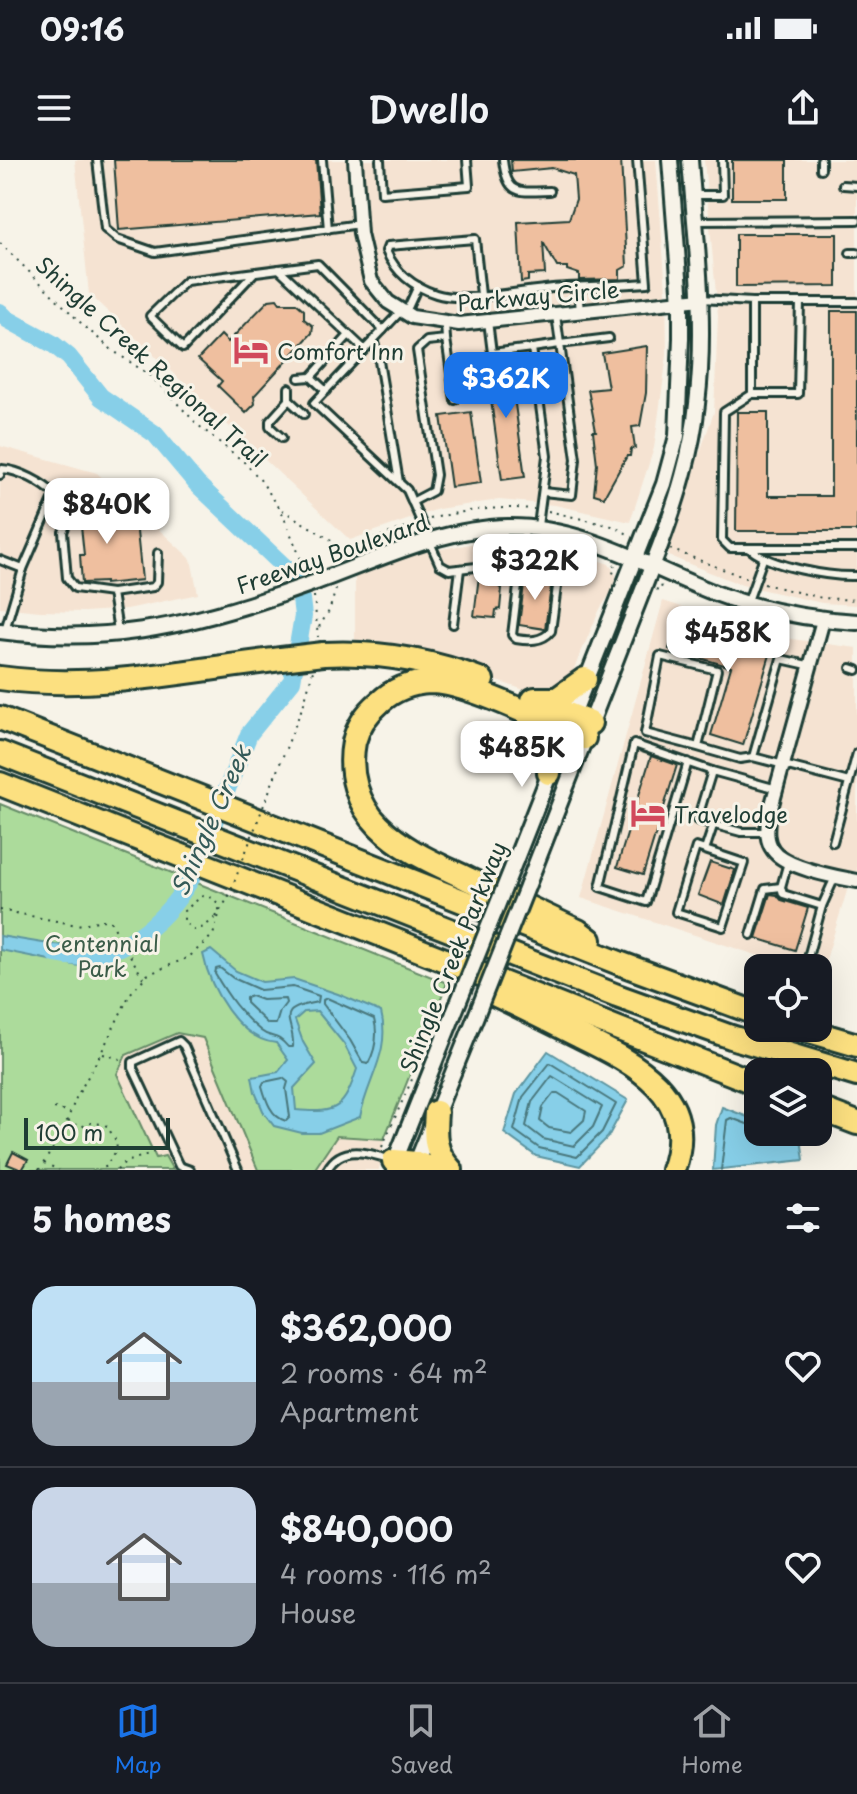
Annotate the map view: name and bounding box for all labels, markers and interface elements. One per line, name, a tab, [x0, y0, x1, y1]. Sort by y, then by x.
text: 09:16	[40, 6, 124, 51]
text: Dwello	[368, 81, 489, 135]
icon: menu	[32, 86, 76, 130]
icon: share	[781, 86, 825, 130]
street label: Shingle Creek Regional Trail	[29, 248, 275, 474]
street label: Parkway Circle	[456, 271, 620, 319]
hotel icon: Comfort Inn	[232, 331, 270, 369]
place label: Comfort Inn	[277, 334, 404, 367]
pin: $362K	[450, 352, 562, 420]
text: $362K	[462, 358, 550, 397]
pin: $840K	[51, 478, 163, 546]
text: $840K	[62, 484, 152, 523]
street label: Freeway Boulevard	[232, 505, 432, 601]
pin: $322K	[479, 534, 591, 602]
text: $322K	[491, 540, 579, 579]
pin: $458K	[672, 606, 784, 674]
text: $458K	[685, 612, 771, 651]
pin: $485K	[466, 721, 578, 789]
text: $485K	[479, 727, 565, 766]
water label: Shingle Creek	[161, 738, 260, 901]
hotel icon: Travelodge	[629, 794, 667, 832]
place label: Travelodge	[674, 797, 788, 830]
street label: Shingle Creek Parkway	[390, 836, 514, 1078]
park label: Centennial Park	[45, 926, 159, 984]
map controls	[744, 954, 832, 1146]
button: locate	[744, 954, 832, 1042]
button: layers	[744, 1058, 832, 1146]
scale bar	[24, 1114, 170, 1150]
text: 100 m	[36, 1115, 103, 1148]
text: 5 homes	[32, 1192, 171, 1244]
icon: filters	[781, 1196, 825, 1240]
text: $362,000	[280, 1301, 452, 1353]
icon: home	[96, 1318, 192, 1414]
icon: heart	[781, 1344, 825, 1388]
text: 2 rooms · 64 m²	[280, 1353, 488, 1392]
text: Apartment	[280, 1392, 419, 1431]
text: $840,000	[280, 1502, 453, 1554]
icon: home	[96, 1519, 192, 1615]
icon: heart	[781, 1545, 825, 1589]
text: 4 rooms · 116 m²	[280, 1554, 492, 1593]
text: House	[280, 1593, 356, 1632]
tab: Map	[114, 1699, 161, 1780]
tab: Saved	[390, 1699, 453, 1780]
tab: Home	[681, 1699, 743, 1780]

